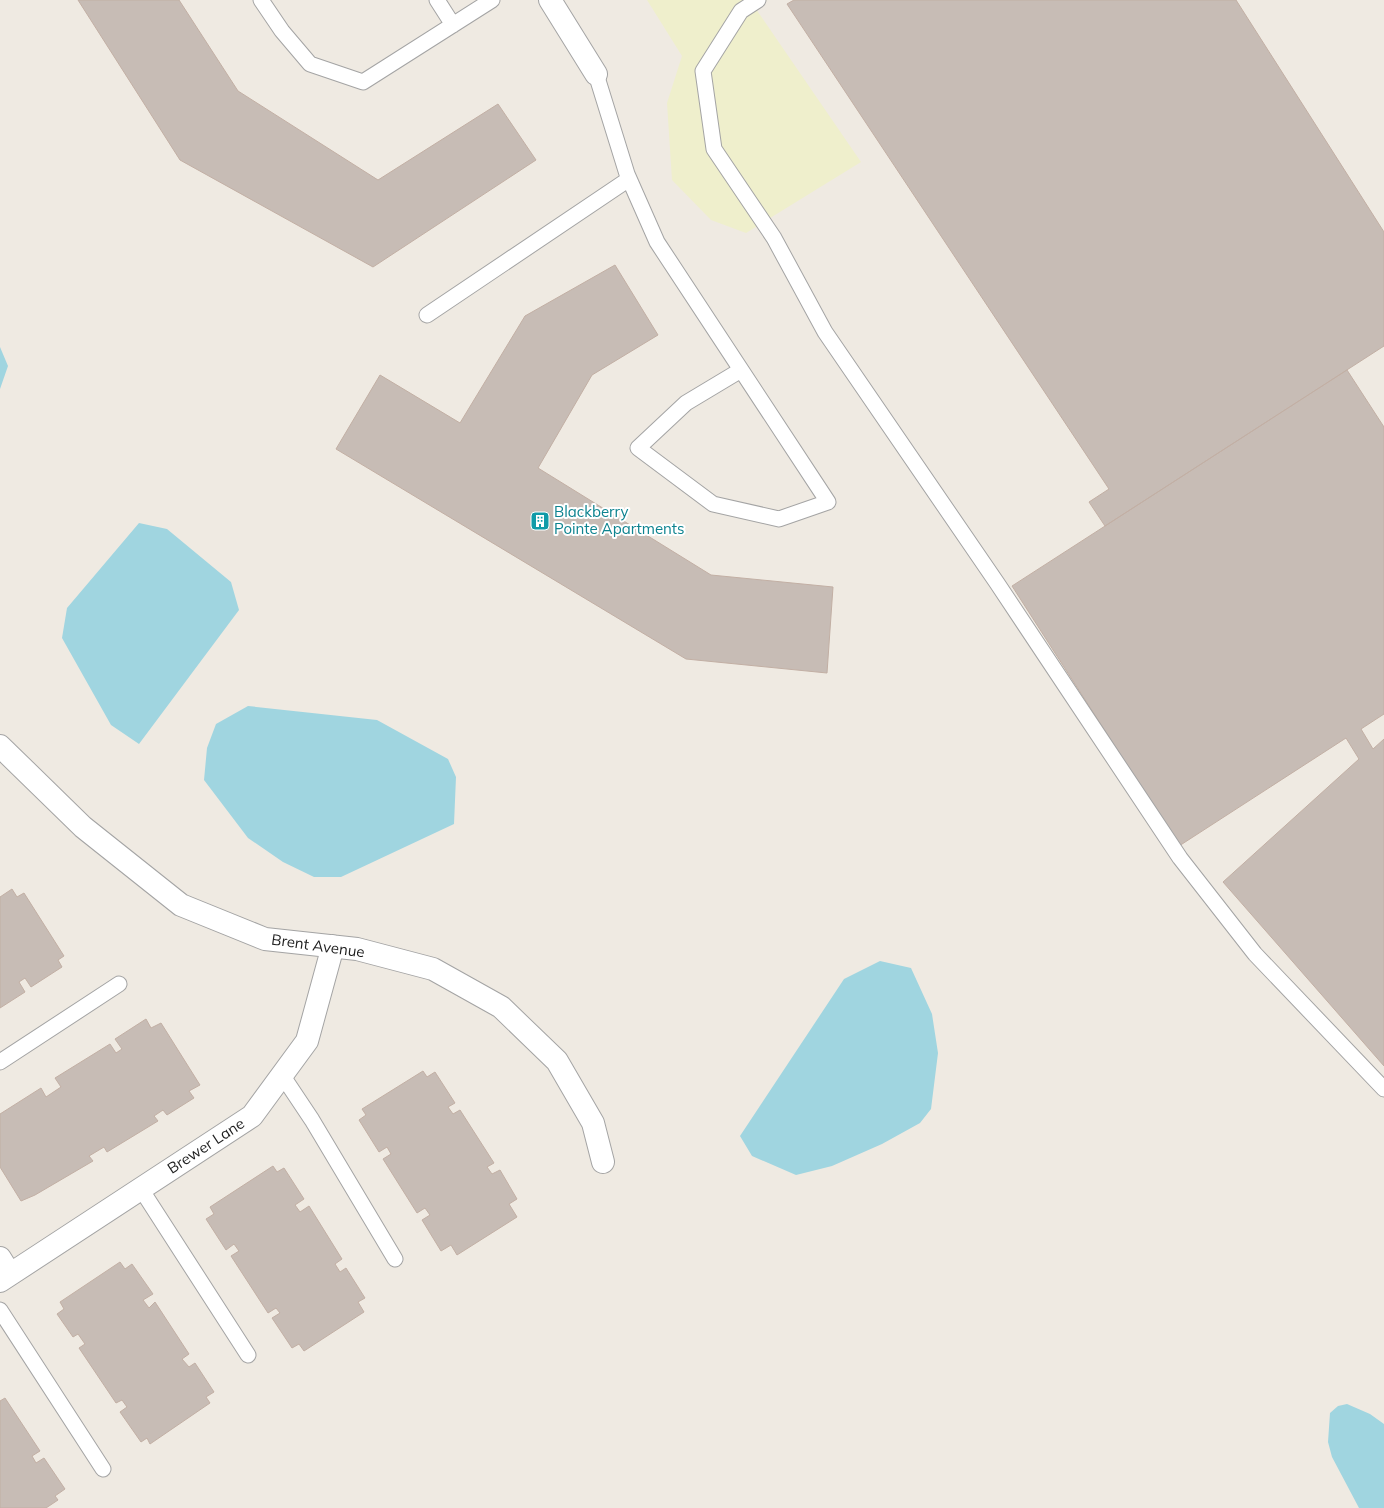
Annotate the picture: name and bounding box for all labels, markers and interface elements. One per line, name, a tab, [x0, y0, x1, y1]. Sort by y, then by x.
place label: Blackberry Pointe Apartments	[554, 502, 685, 538]
building icon: Blackberry Pointe Apartments	[529, 510, 551, 532]
street label: Brent Avenue	[270, 930, 366, 961]
street label: Brewer Lane	[164, 1114, 248, 1178]

